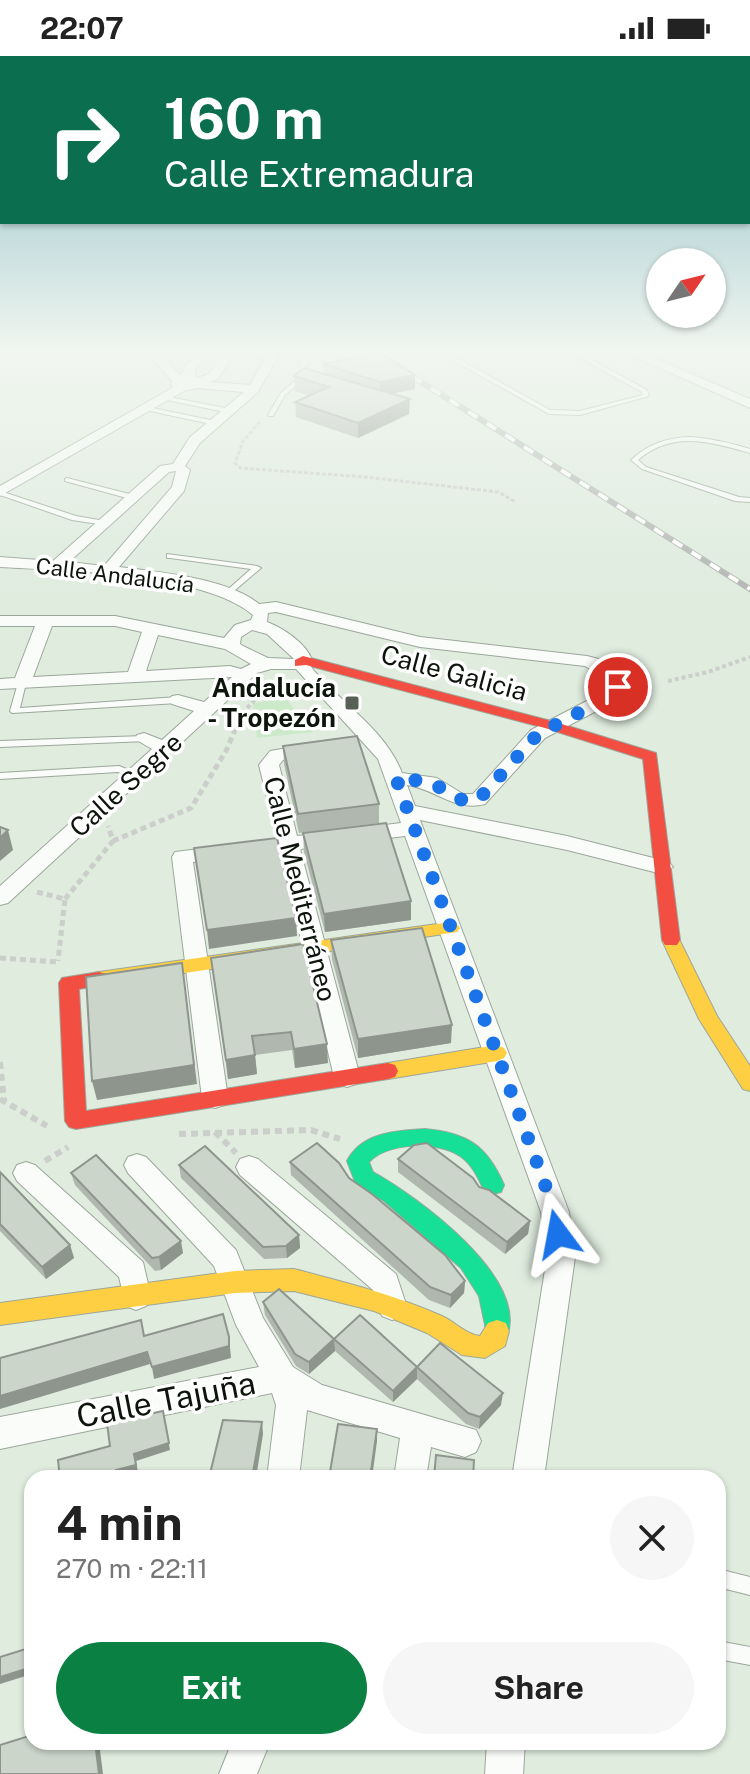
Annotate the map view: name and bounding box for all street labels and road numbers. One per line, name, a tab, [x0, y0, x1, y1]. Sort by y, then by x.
street label: Calle Andalucía	[34, 552, 196, 598]
street label: Calle Galicia	[378, 638, 531, 707]
street label: Calle Segre	[63, 726, 188, 843]
street label: Calle Mediterráneo	[258, 773, 343, 1004]
street label: Calle Tajuña	[73, 1364, 258, 1435]

